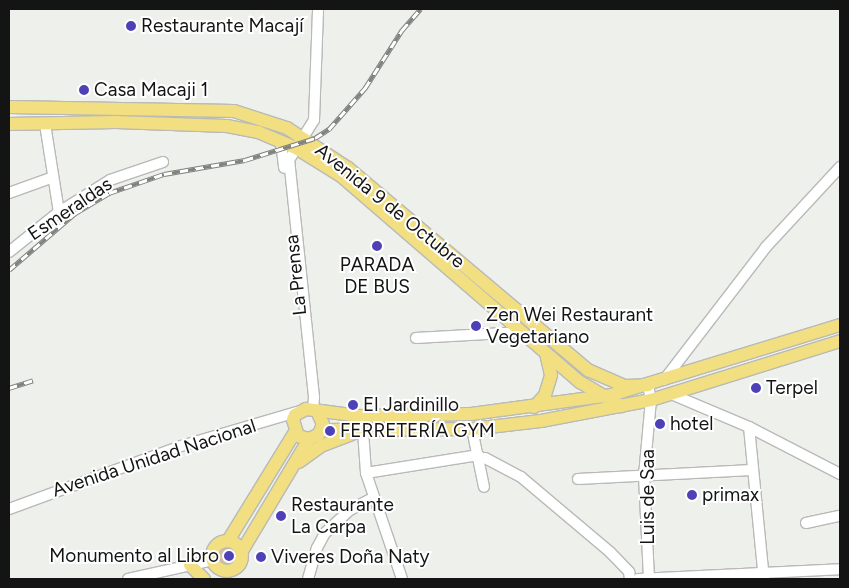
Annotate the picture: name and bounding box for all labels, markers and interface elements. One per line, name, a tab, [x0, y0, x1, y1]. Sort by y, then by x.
place label: Restaurante Macají	[141, 15, 304, 37]
marker: Restaurante Macají	[125, 20, 137, 32]
place label: Casa Macaji 1	[94, 79, 208, 101]
marker: Casa Macaji 1	[78, 84, 90, 96]
street label: Avenida 9 de Octubre	[311, 139, 469, 273]
street label: Esmeraldas	[24, 173, 116, 245]
street label: La Prensa	[280, 233, 312, 317]
marker: PARADA DE BUS	[371, 240, 383, 252]
place label: PARADA DE BUS	[340, 254, 414, 298]
place label: Zen Wei Restaurant Vegetariano	[486, 304, 653, 348]
marker: Zen Wei Restaurant Vegetariano	[470, 320, 482, 332]
place label: Terpel	[766, 377, 818, 399]
marker: Terpel	[750, 382, 762, 394]
place label: El Jardinillo	[363, 394, 459, 416]
marker: El Jardinillo	[347, 399, 359, 411]
place label: hotel	[670, 413, 713, 435]
street label: Avenida Unidad Nacional	[49, 414, 259, 502]
marker: hotel	[654, 418, 666, 430]
place label: FERRETERÍA GYM	[340, 420, 495, 442]
marker: FERRETERÍA GYM	[324, 425, 336, 437]
street label: Luis de Saa	[637, 449, 659, 545]
place label: primax	[702, 484, 759, 506]
marker: primax	[686, 489, 698, 501]
place label: Restaurante La Carpa	[291, 494, 394, 538]
marker: Restaurante La Carpa	[275, 510, 287, 522]
place label: Monumento al Libro	[49, 545, 219, 567]
place label: Viveres Doña Naty	[271, 546, 430, 568]
marker: Monumento al Libro	[223, 550, 235, 562]
marker: Viveres Doña Naty	[255, 551, 267, 563]

